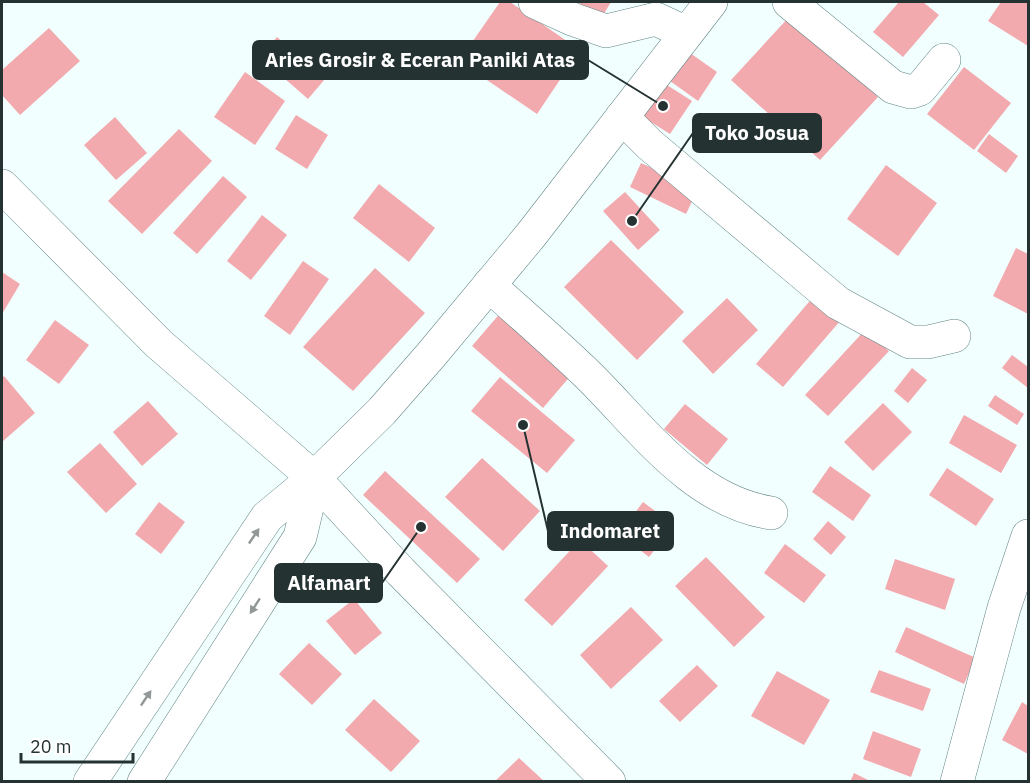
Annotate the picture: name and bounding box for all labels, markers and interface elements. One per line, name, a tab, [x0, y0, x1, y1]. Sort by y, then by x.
callout: Aries Grosir & Eceran Paniki Atas	[253, 41, 588, 79]
text: Aries Grosir & Eceran Paniki Atas	[265, 46, 575, 73]
callout: Toko Josua	[693, 114, 821, 152]
text: Toko Josua	[705, 119, 809, 146]
callout: Indomaret	[548, 512, 673, 550]
text: Indomaret	[560, 517, 660, 544]
one-way arrow	[248, 528, 260, 544]
callout: Alfamart	[275, 564, 382, 602]
text: Alfamart	[287, 569, 371, 596]
one-way arrow	[250, 598, 261, 614]
one-way arrow	[140, 690, 151, 706]
scale bar	[21, 726, 134, 764]
text: 20 m	[30, 735, 72, 758]

